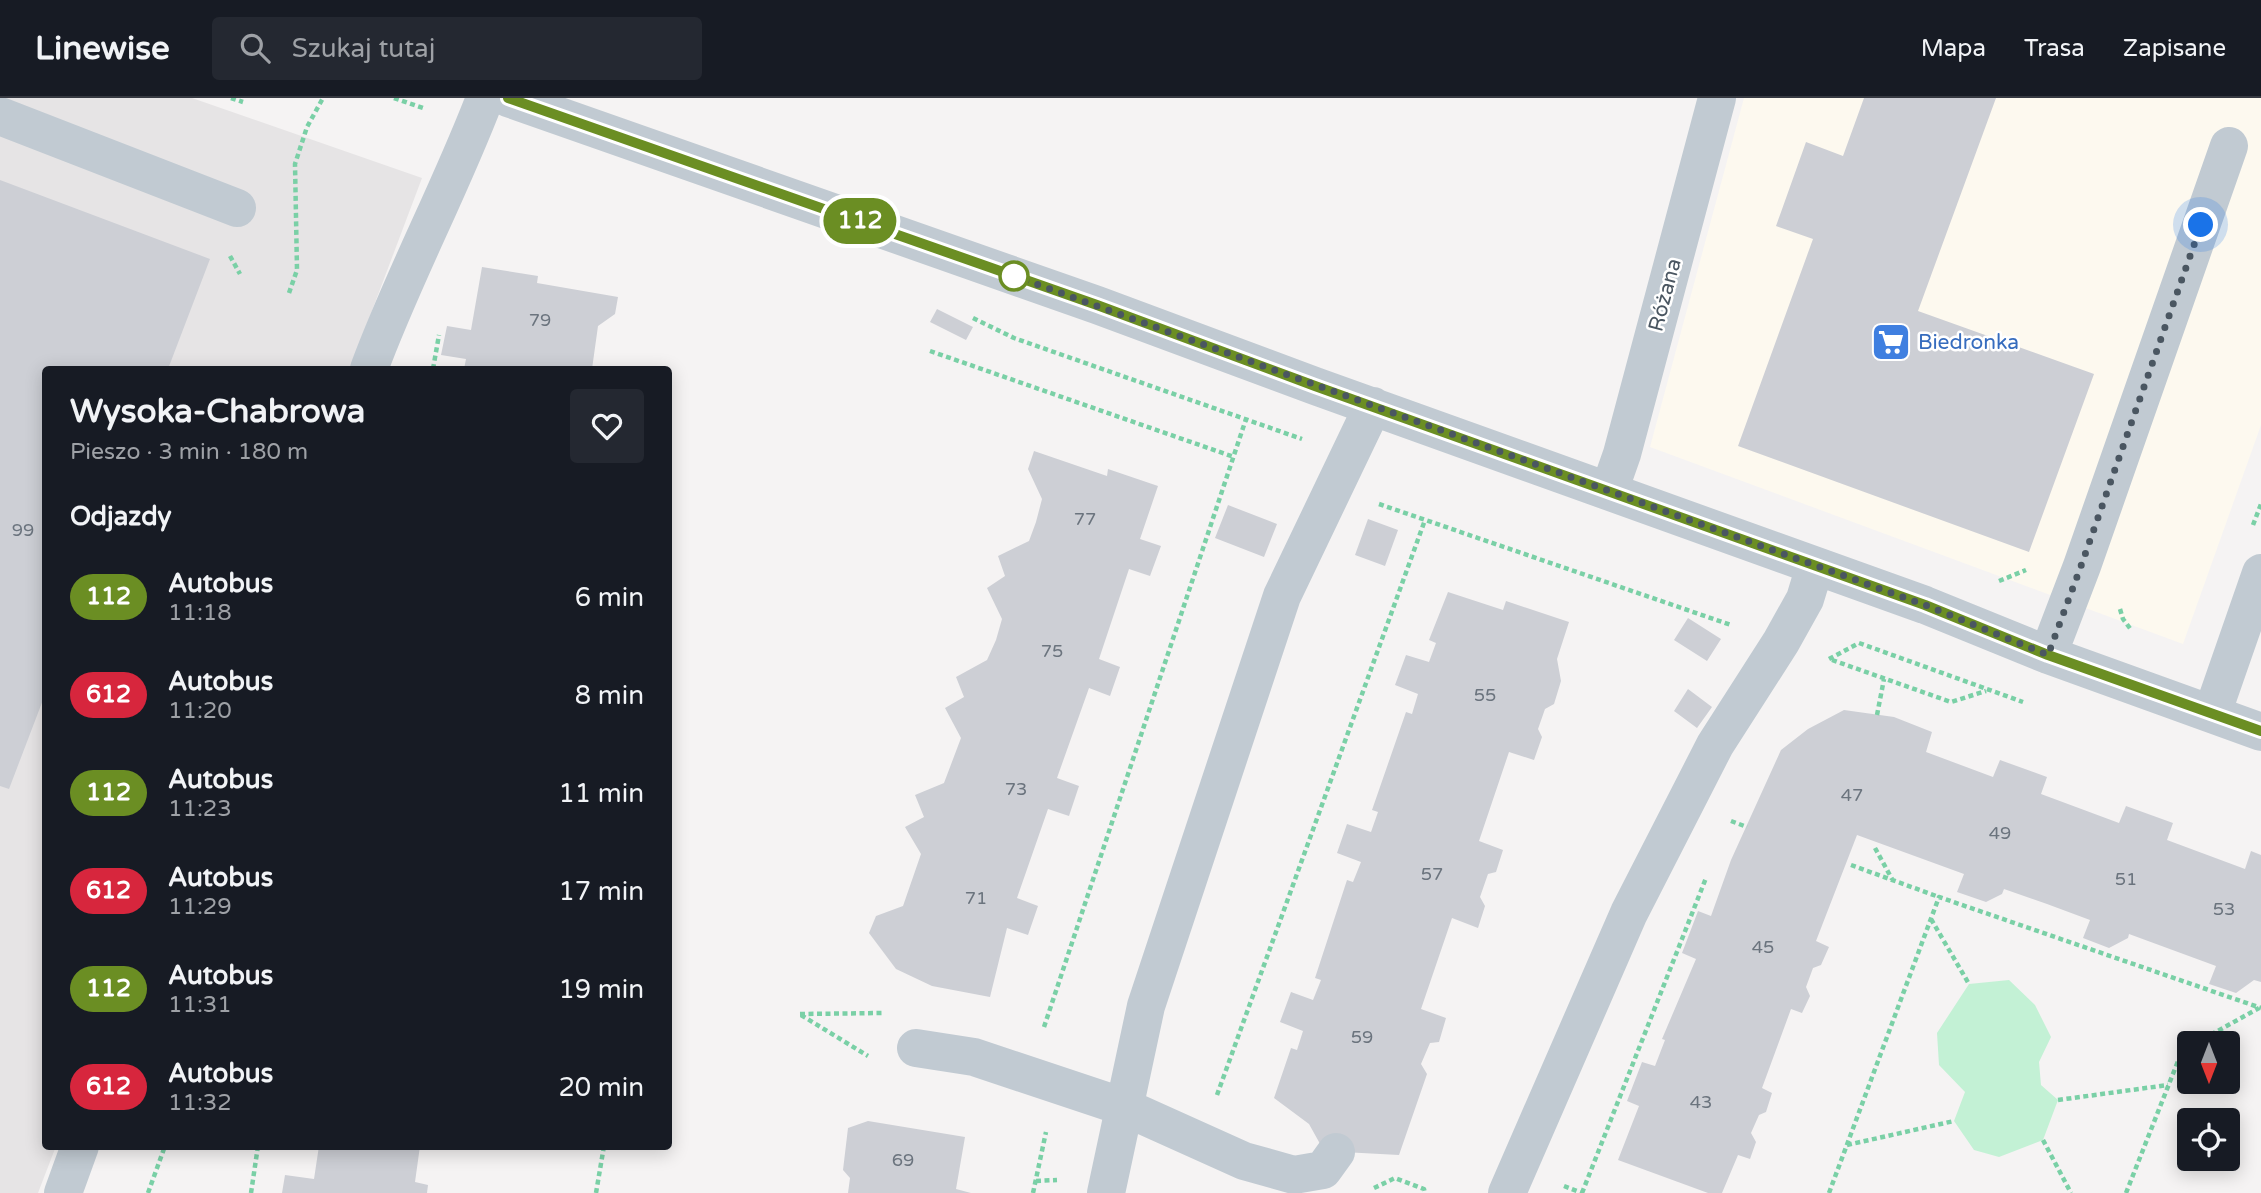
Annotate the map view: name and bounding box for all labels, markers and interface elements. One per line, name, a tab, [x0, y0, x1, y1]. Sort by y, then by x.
search box	[212, 17, 702, 80]
text: Linewise	[35, 29, 170, 68]
icon: search	[236, 29, 274, 67]
text: Szukaj tutaj	[292, 33, 435, 64]
text: Mapa	[1921, 34, 1986, 63]
text: Trasa	[2024, 34, 2085, 63]
text: Zapisane	[2123, 34, 2226, 63]
line badge: 112	[820, 198, 900, 244]
text: 112	[837, 206, 883, 235]
your location	[2183, 207, 2218, 242]
street label: Różana	[1643, 256, 1687, 334]
unlabelled marker	[999, 261, 1029, 291]
house number: 79	[529, 309, 551, 331]
supermarket icon: Biedronka	[1870, 321, 1912, 363]
place label: Biedronka	[1918, 330, 2019, 355]
button: heart	[570, 389, 644, 463]
text: Wysoka-Chabrowa	[70, 392, 365, 431]
text: Pieszo · 3 min · 180 m	[70, 438, 308, 466]
text: Odjazdy	[70, 501, 172, 532]
house number: 77	[1074, 508, 1096, 530]
house number: 99	[12, 519, 34, 541]
text: Autobus	[168, 568, 273, 599]
text: 112	[86, 582, 131, 611]
text: 6 min	[575, 582, 644, 613]
text: 11:18	[168, 599, 232, 627]
house number: 75	[1041, 640, 1063, 662]
text: Autobus	[168, 666, 273, 697]
text: 612	[86, 680, 131, 709]
text: 8 min	[575, 680, 644, 711]
house number: 55	[1474, 684, 1496, 706]
text: 11:20	[168, 697, 232, 725]
text: Autobus	[168, 764, 273, 795]
text: 112	[86, 778, 131, 807]
text: 11 min	[558, 778, 644, 809]
house number: 73	[1005, 778, 1027, 800]
house number: 47	[1841, 784, 1863, 806]
text: 11:23	[168, 795, 232, 823]
house number: 49	[1989, 822, 2011, 844]
text: Autobus	[168, 862, 273, 893]
house number: 57	[1421, 863, 1443, 885]
house number: 51	[2115, 868, 2137, 890]
text: 612	[86, 876, 131, 905]
text: 17 min	[558, 876, 644, 907]
house number: 71	[965, 887, 987, 909]
text: 11:29	[168, 893, 232, 921]
house number: 53	[2213, 898, 2235, 920]
house number: 45	[1752, 936, 1774, 958]
text: Autobus	[168, 960, 273, 991]
text: 112	[86, 974, 131, 1003]
text: 19 min	[558, 974, 644, 1005]
text: 11:31	[168, 991, 232, 1019]
house number: 59	[1351, 1026, 1373, 1048]
north arrow	[2177, 1031, 2240, 1094]
map controls	[2177, 1031, 2240, 1171]
text: Autobus	[168, 1058, 273, 1089]
text: 612	[86, 1072, 131, 1101]
text: 20 min	[558, 1072, 644, 1103]
text: 11:32	[168, 1089, 232, 1117]
house number: 43	[1690, 1091, 1712, 1113]
button: locate	[2177, 1108, 2240, 1171]
house number: 69	[892, 1149, 914, 1171]

